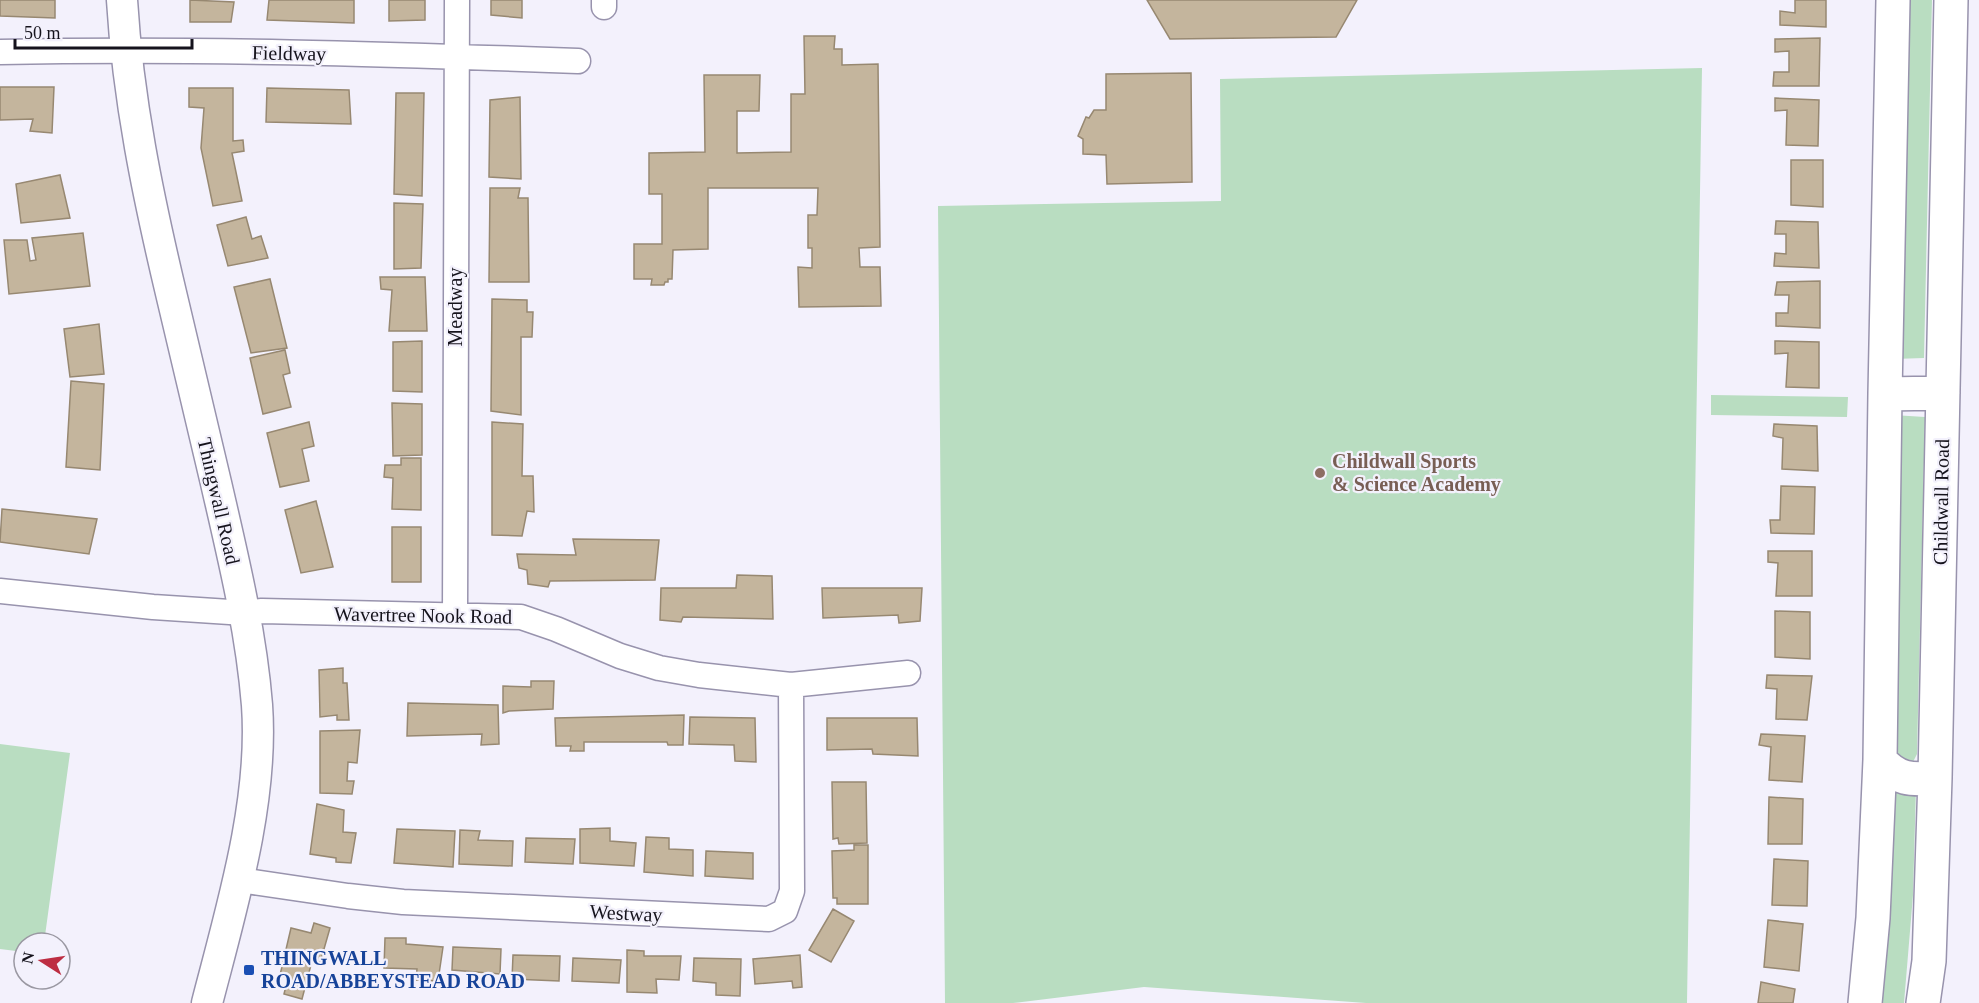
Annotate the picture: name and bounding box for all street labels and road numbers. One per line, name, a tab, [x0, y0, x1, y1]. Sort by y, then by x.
street label: Fieldway	[252, 41, 326, 66]
street label: Meadway	[444, 268, 467, 346]
street label: Thingwall Road	[193, 435, 244, 567]
street label: Childwall Road	[1929, 439, 1953, 565]
street label: Wavertree Nook Road	[334, 602, 512, 628]
street label: Westway	[589, 900, 663, 927]

